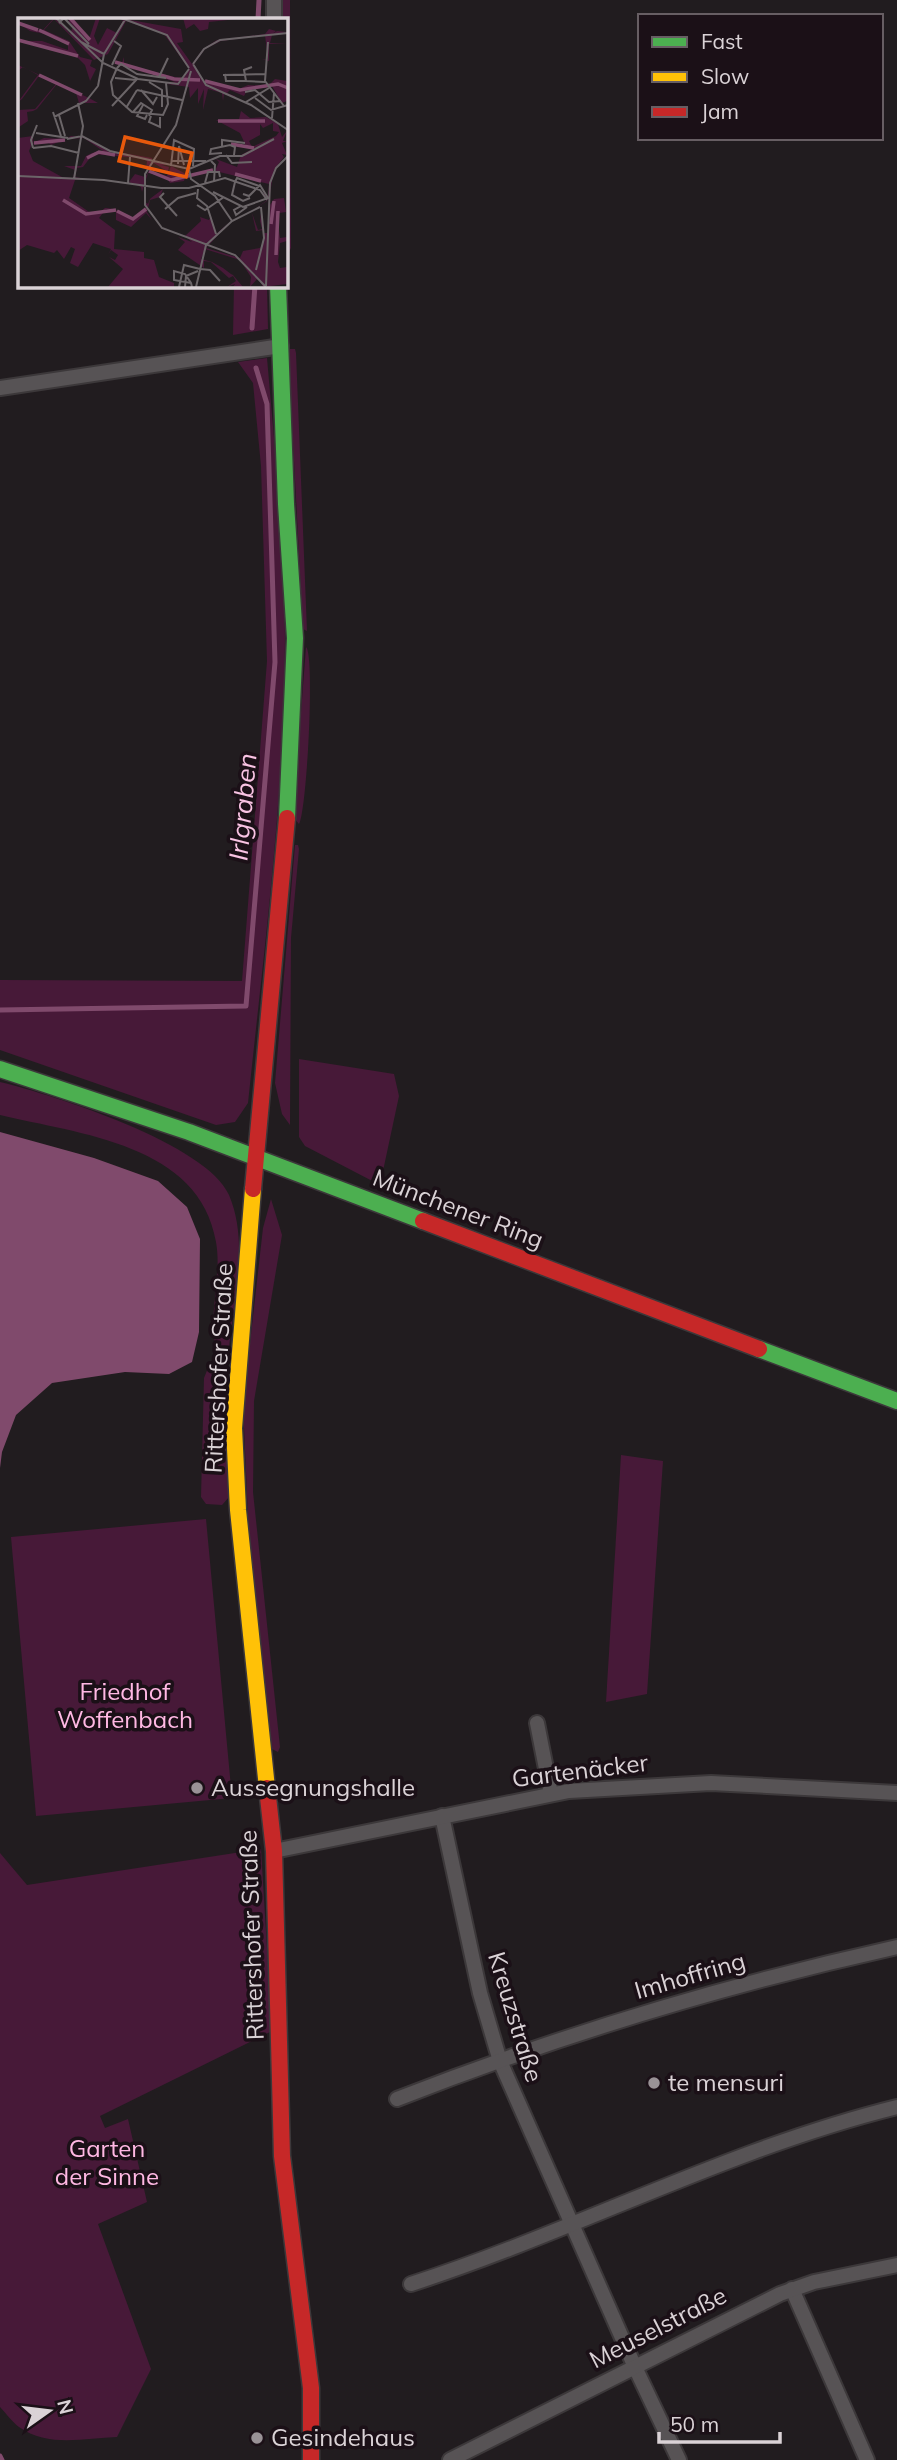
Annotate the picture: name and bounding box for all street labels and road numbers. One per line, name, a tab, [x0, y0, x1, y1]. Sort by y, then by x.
street label: Münchener Ring	[369, 1162, 548, 1254]
street label: Rittershofer Straße	[198, 1262, 238, 1474]
street label: Gartenäcker	[510, 1747, 650, 1793]
street label: Rittershofer Straße	[232, 1829, 270, 2041]
street label: Imhoffring	[631, 1945, 749, 2005]
street label: Kreuzstraße	[482, 1948, 550, 2085]
street label: Meuselstraße	[584, 2280, 731, 2374]

